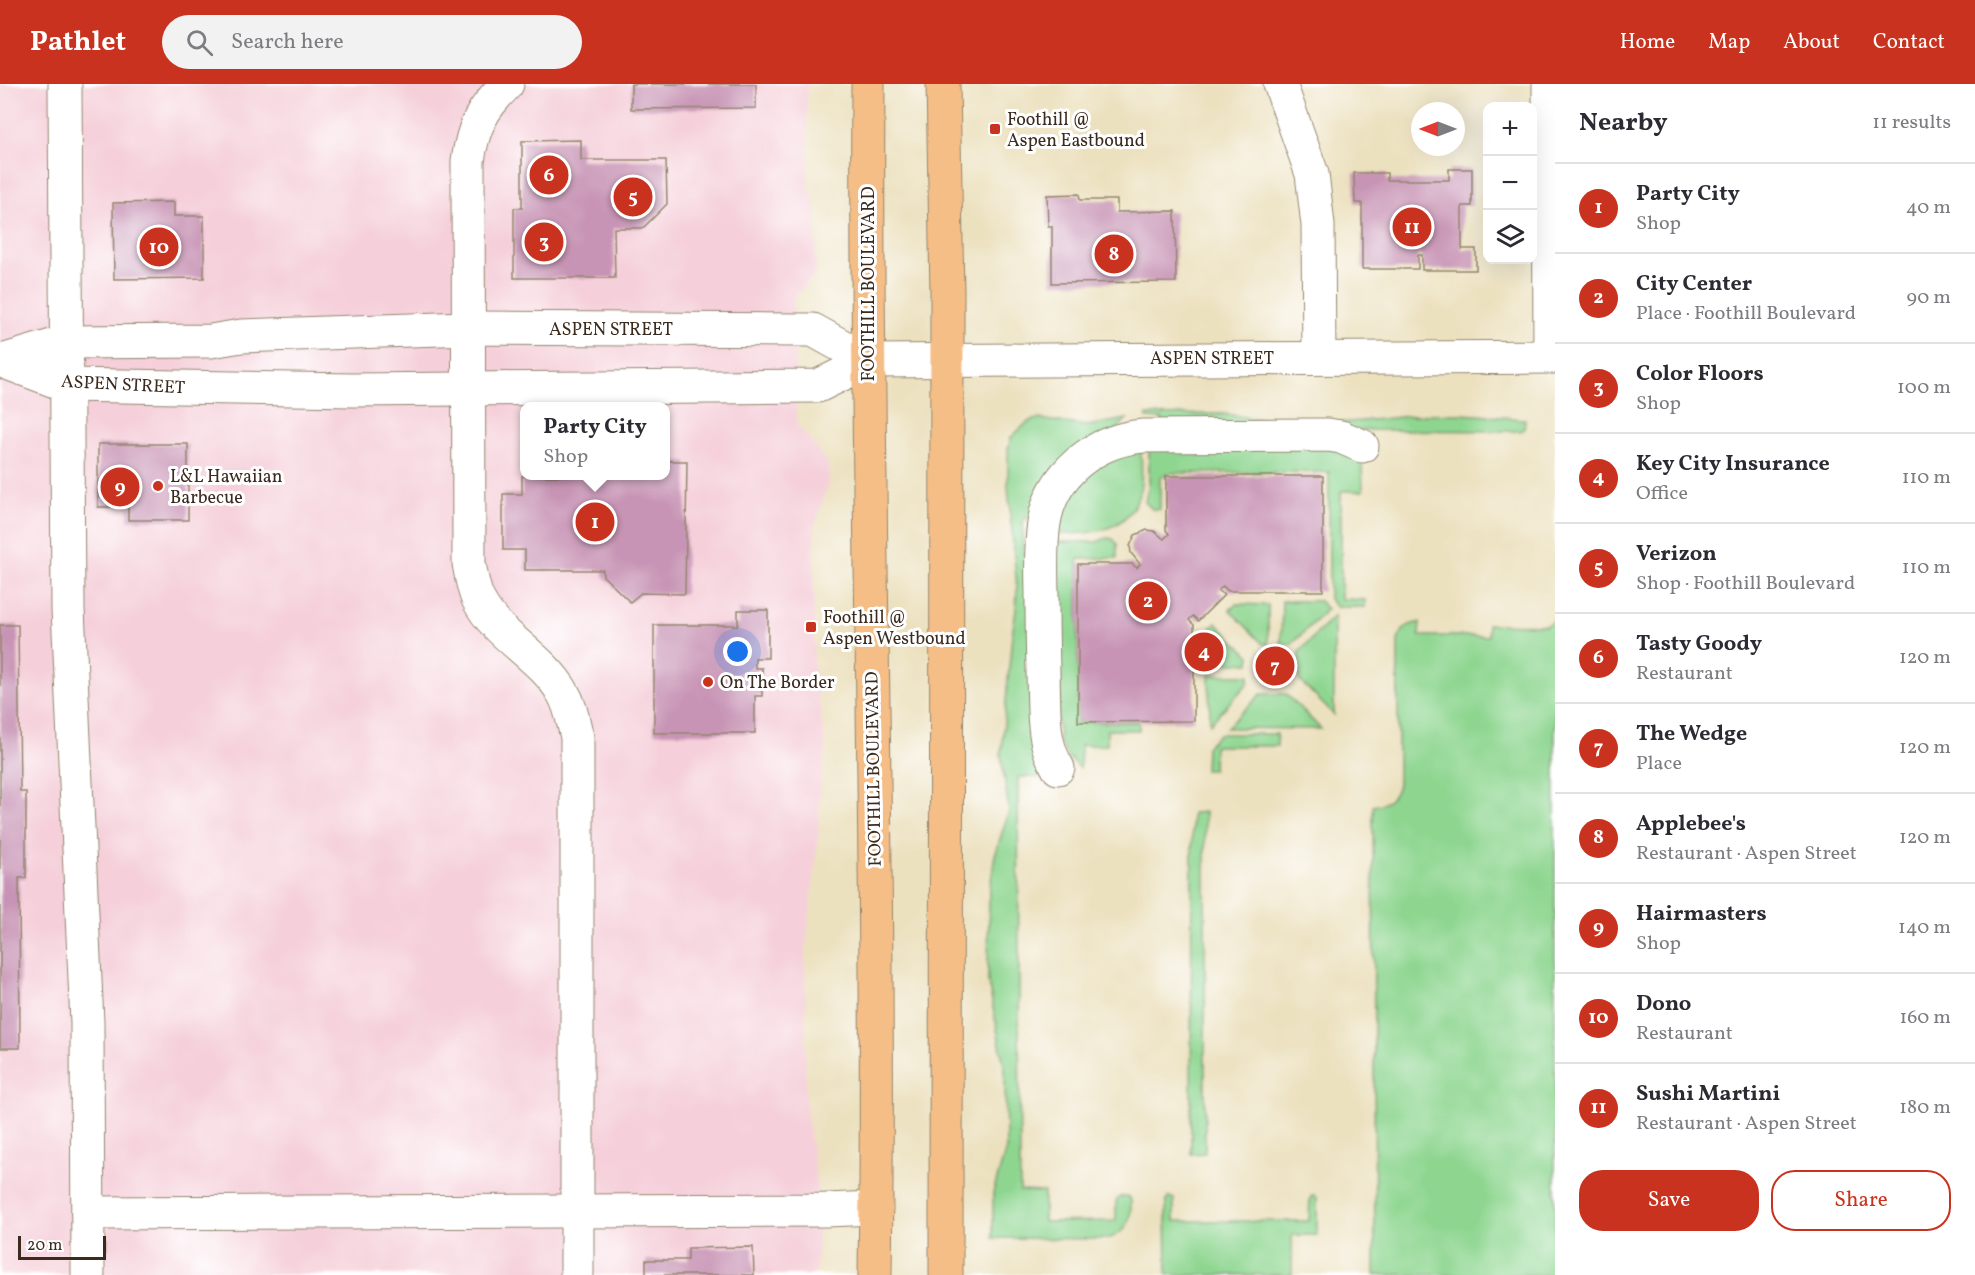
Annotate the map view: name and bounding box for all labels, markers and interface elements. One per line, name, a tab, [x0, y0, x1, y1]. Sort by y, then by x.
search box	[162, 15, 582, 69]
text: Pathlet	[30, 23, 126, 62]
icon: search	[183, 26, 216, 59]
text: Search here	[231, 27, 344, 58]
text: Home	[1620, 28, 1675, 57]
text: Map	[1708, 28, 1750, 57]
text: About	[1783, 28, 1840, 57]
text: Contact	[1873, 28, 1945, 57]
north arrow	[1411, 102, 1465, 156]
map controls	[1483, 102, 1537, 264]
button: +	[1483, 102, 1537, 156]
text: Nearby	[1579, 105, 1668, 141]
place label: Foothill @ Aspen Eastbound	[1007, 108, 1145, 154]
text: 11 results	[1872, 109, 1951, 137]
marker: Foothill @ Aspen Eastbound	[988, 122, 1002, 136]
pin: 6	[530, 152, 568, 197]
button: −	[1483, 156, 1537, 210]
pin: 5	[614, 174, 652, 220]
text: Party City	[1636, 179, 1740, 210]
street label: FOOTHILL BOULEVARD	[857, 186, 882, 382]
text: 1	[1594, 194, 1603, 222]
text: 40 m	[1906, 194, 1951, 222]
pin: 11	[1392, 204, 1432, 250]
button: layers	[1483, 210, 1537, 264]
text: Shop	[1636, 210, 1681, 238]
pin: 3	[524, 220, 564, 264]
pin: 10	[140, 224, 178, 270]
pin: 8	[1094, 232, 1134, 276]
text: City Center	[1636, 269, 1752, 300]
text: 2	[1593, 284, 1604, 312]
text: 90 m	[1907, 284, 1951, 312]
text: Place · Foothill Boulevard	[1636, 300, 1856, 328]
street label: ASPEN STREET	[549, 318, 674, 343]
street label: ASPEN STREET	[1150, 347, 1275, 372]
text: Color Floors	[1636, 359, 1764, 390]
street label: ASPEN STREET	[60, 370, 186, 401]
text: 3	[1593, 374, 1604, 402]
text: 100 m	[1897, 374, 1951, 402]
text: Shop	[1636, 390, 1681, 418]
popup	[520, 402, 670, 480]
text: Party City	[543, 412, 647, 443]
text: Shop	[543, 443, 588, 471]
text: Key City Insurance	[1636, 449, 1830, 480]
pin: 9	[100, 464, 140, 510]
text: 4	[1592, 464, 1605, 492]
text: 110 m	[1902, 464, 1951, 492]
place label: L&L Hawaiian Barbecue	[170, 465, 283, 511]
marker: L&L Hawaiian Barbecue	[151, 479, 165, 493]
text: Office	[1636, 480, 1688, 508]
pin: 1	[576, 500, 614, 544]
text: Verizon	[1636, 539, 1717, 570]
text: 5	[1594, 554, 1603, 582]
text: 110 m	[1902, 554, 1951, 582]
text: Shop · Foothill Boulevard	[1636, 570, 1855, 598]
pin: 2	[1128, 578, 1168, 624]
place label: Foothill @ Aspen Westbound	[823, 606, 966, 652]
marker: Foothill @ Aspen Westbound	[804, 620, 818, 634]
text: Tasty Goody	[1636, 629, 1762, 660]
pin: 4	[1184, 630, 1224, 674]
your location	[723, 637, 752, 666]
pin: 7	[1256, 644, 1294, 688]
text: 6	[1593, 644, 1604, 672]
text: 120 m	[1899, 644, 1951, 672]
text: Restaurant	[1636, 660, 1733, 688]
place label: On The Border	[720, 671, 835, 696]
street label: FOOTHILL BOULEVARD	[860, 671, 889, 867]
marker: On The Border	[701, 675, 715, 689]
text: The Wedge	[1636, 719, 1747, 750]
text: 7	[1594, 734, 1603, 762]
text: 120 m	[1899, 734, 1951, 762]
text: Place	[1636, 750, 1682, 778]
text: Applebee's	[1636, 809, 1746, 840]
text: 8	[1593, 824, 1604, 852]
text: 120 m	[1899, 824, 1951, 852]
text: Restaurant · Aspen Street	[1636, 840, 1857, 868]
text: Hairmasters	[1636, 899, 1767, 930]
text: 9	[1593, 914, 1604, 942]
text: 140 m	[1898, 914, 1951, 942]
text: Shop	[1636, 930, 1681, 958]
text: Dono	[1636, 989, 1691, 1020]
text: 10	[1588, 1004, 1609, 1032]
text: 160 m	[1899, 1004, 1951, 1032]
text: Restaurant	[1636, 1020, 1733, 1048]
text: Sushi Martini	[1636, 1079, 1780, 1110]
text: 11	[1590, 1094, 1607, 1122]
text: 180 m	[1899, 1094, 1951, 1122]
text: Restaurant · Aspen Street	[1636, 1110, 1857, 1138]
button: Save	[1579, 1170, 1759, 1231]
button: Share	[1771, 1170, 1951, 1231]
scale bar	[18, 1233, 106, 1260]
text: 20 m	[27, 1235, 62, 1257]

